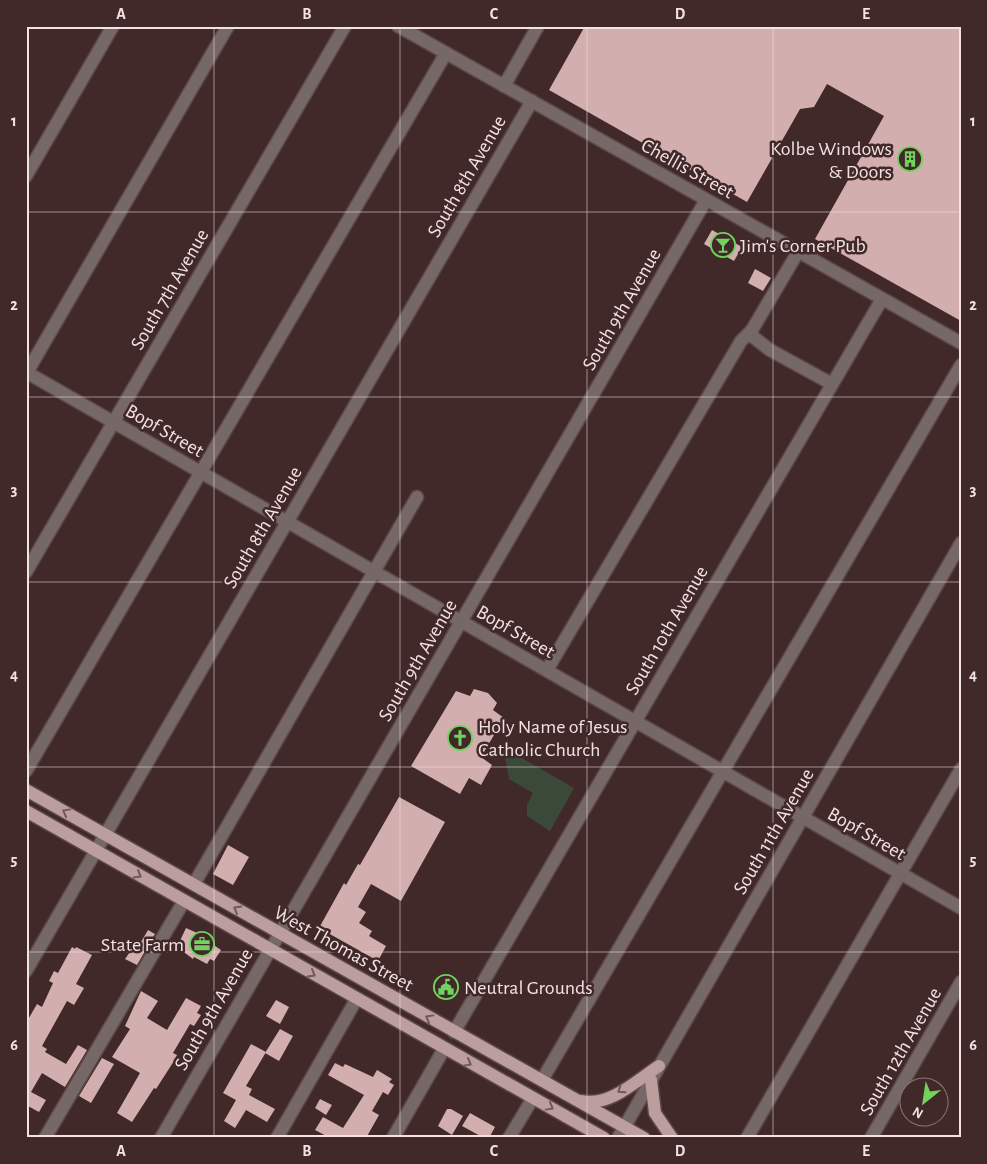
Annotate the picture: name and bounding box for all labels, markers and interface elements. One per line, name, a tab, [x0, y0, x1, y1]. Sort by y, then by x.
text: A	[116, 6, 126, 22]
text: B	[302, 6, 312, 22]
text: C	[490, 6, 499, 22]
text: D	[675, 6, 686, 22]
text: E	[862, 6, 870, 22]
street label: South 8th Avenue	[424, 112, 510, 241]
text: 1	[11, 113, 17, 129]
text: 1	[970, 113, 976, 129]
street label: Chellis Street	[638, 135, 738, 203]
place label: Kolbe Windows & Doors	[770, 139, 892, 182]
building icon: Kolbe Windows & Doors	[897, 146, 923, 172]
street label: South 7th Avenue	[127, 226, 212, 353]
bar icon: Jim's Corner Pub	[710, 232, 736, 258]
place label: Jim's Corner Pub	[740, 236, 866, 256]
street label: South 9th Avenue	[579, 245, 665, 374]
text: 2	[10, 297, 18, 313]
text: 2	[969, 297, 977, 313]
street label: Bopf Street	[122, 401, 208, 461]
street label: South 8th Avenue	[220, 463, 306, 592]
text: 3	[11, 482, 18, 498]
text: 3	[970, 482, 977, 498]
street label: South 10th Avenue	[622, 563, 712, 698]
street label: South 9th Avenue	[375, 596, 461, 725]
street label: Bopf Street	[473, 602, 559, 662]
text: 4	[10, 667, 18, 683]
text: 4	[969, 667, 977, 683]
place label: Holy Name of Jesus Catholic Church	[478, 717, 627, 760]
church icon: Holy Name of Jesus Catholic Church	[447, 725, 473, 751]
street label: South 11th Avenue	[730, 765, 818, 898]
street label: Bopf Street	[824, 804, 910, 864]
one-way arrow	[62, 808, 71, 818]
text: 5	[11, 852, 18, 868]
text: 5	[970, 852, 977, 868]
one-way arrow	[133, 869, 142, 879]
street label: West Thomas Street	[270, 902, 417, 996]
one-way arrow	[234, 905, 243, 915]
office icon: State Farm	[189, 931, 215, 957]
place label: State Farm	[101, 935, 184, 955]
street label: South 9th Avenue	[171, 945, 257, 1074]
one-way arrow	[306, 968, 315, 978]
public building icon: Neutral Grounds	[433, 974, 459, 1000]
place label: Neutral Grounds	[464, 978, 593, 998]
street label: South 12th Avenue	[856, 984, 945, 1119]
one-way arrow	[426, 1014, 435, 1024]
text: 6	[10, 1037, 18, 1053]
text: 6	[969, 1037, 977, 1053]
one-way arrow	[463, 1056, 472, 1066]
north arrow	[900, 1076, 950, 1126]
one-way arrow	[618, 1084, 627, 1094]
one-way arrow	[545, 1101, 554, 1111]
text: N	[910, 1104, 926, 1121]
text: A	[116, 1143, 126, 1159]
text: B	[302, 1143, 312, 1159]
text: C	[490, 1143, 499, 1159]
text: D	[675, 1143, 686, 1159]
text: E	[862, 1143, 870, 1159]

